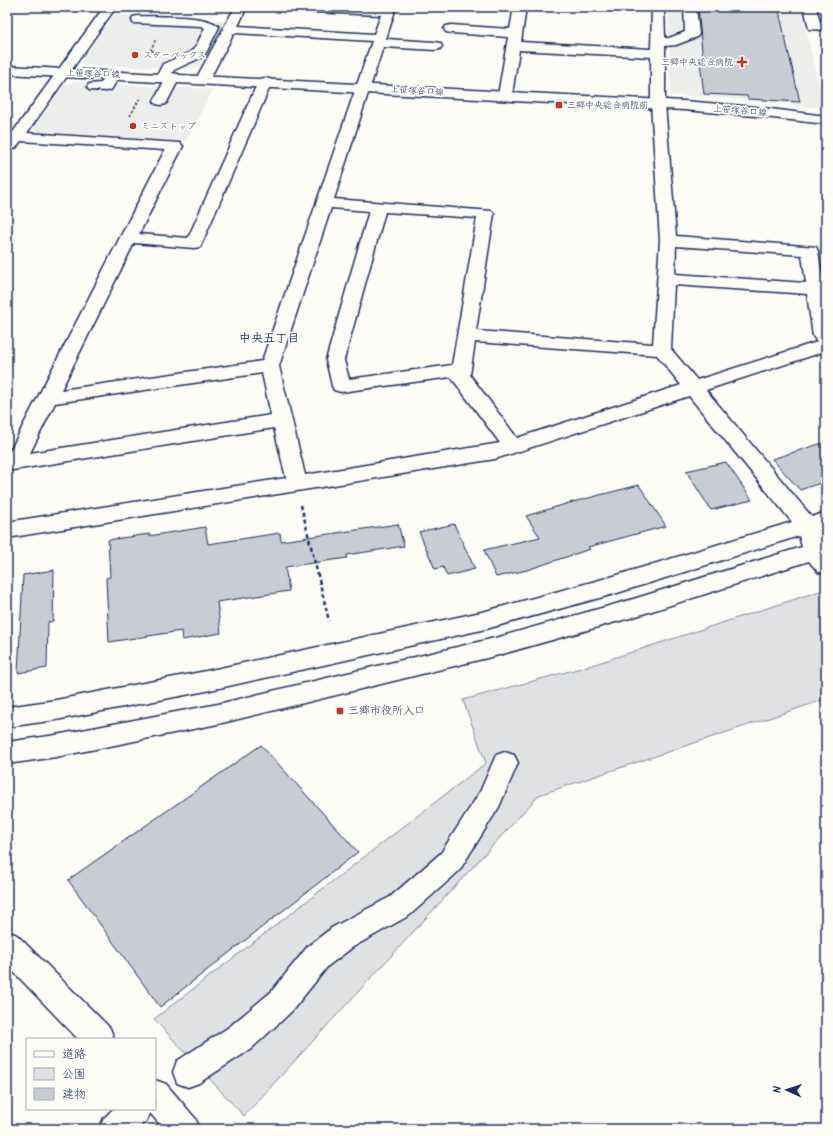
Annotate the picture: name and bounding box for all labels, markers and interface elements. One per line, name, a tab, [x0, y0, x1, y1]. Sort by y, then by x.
place label: スターバックス	[143, 48, 206, 63]
marker: スターバックス	[130, 50, 140, 60]
place label: 三郷中央総合病院	[661, 55, 733, 70]
marker: 三郷中央総合病院	[736, 56, 748, 68]
street label: 上笹塚谷口線	[66, 66, 120, 82]
street label: 上笹塚谷口線	[390, 82, 444, 100]
place label: 三郷中央総合病院前	[567, 98, 648, 113]
marker: 三郷中央総合病院前	[554, 100, 564, 110]
street label: 上笹塚谷口線	[712, 101, 768, 121]
place label: ミニストップ	[141, 119, 196, 134]
marker: ミニストップ	[128, 121, 138, 131]
district label: 中央五丁目	[239, 329, 299, 348]
place label: 三郷市役所入口	[348, 702, 425, 720]
marker: 三郷市役所入口	[335, 706, 345, 716]
legend	[26, 1038, 156, 1110]
text: 道路	[62, 1045, 86, 1064]
text: 公園	[62, 1065, 86, 1084]
north arrow	[767, 1070, 807, 1110]
text: 建物	[62, 1085, 86, 1104]
text: N	[769, 1086, 787, 1093]

